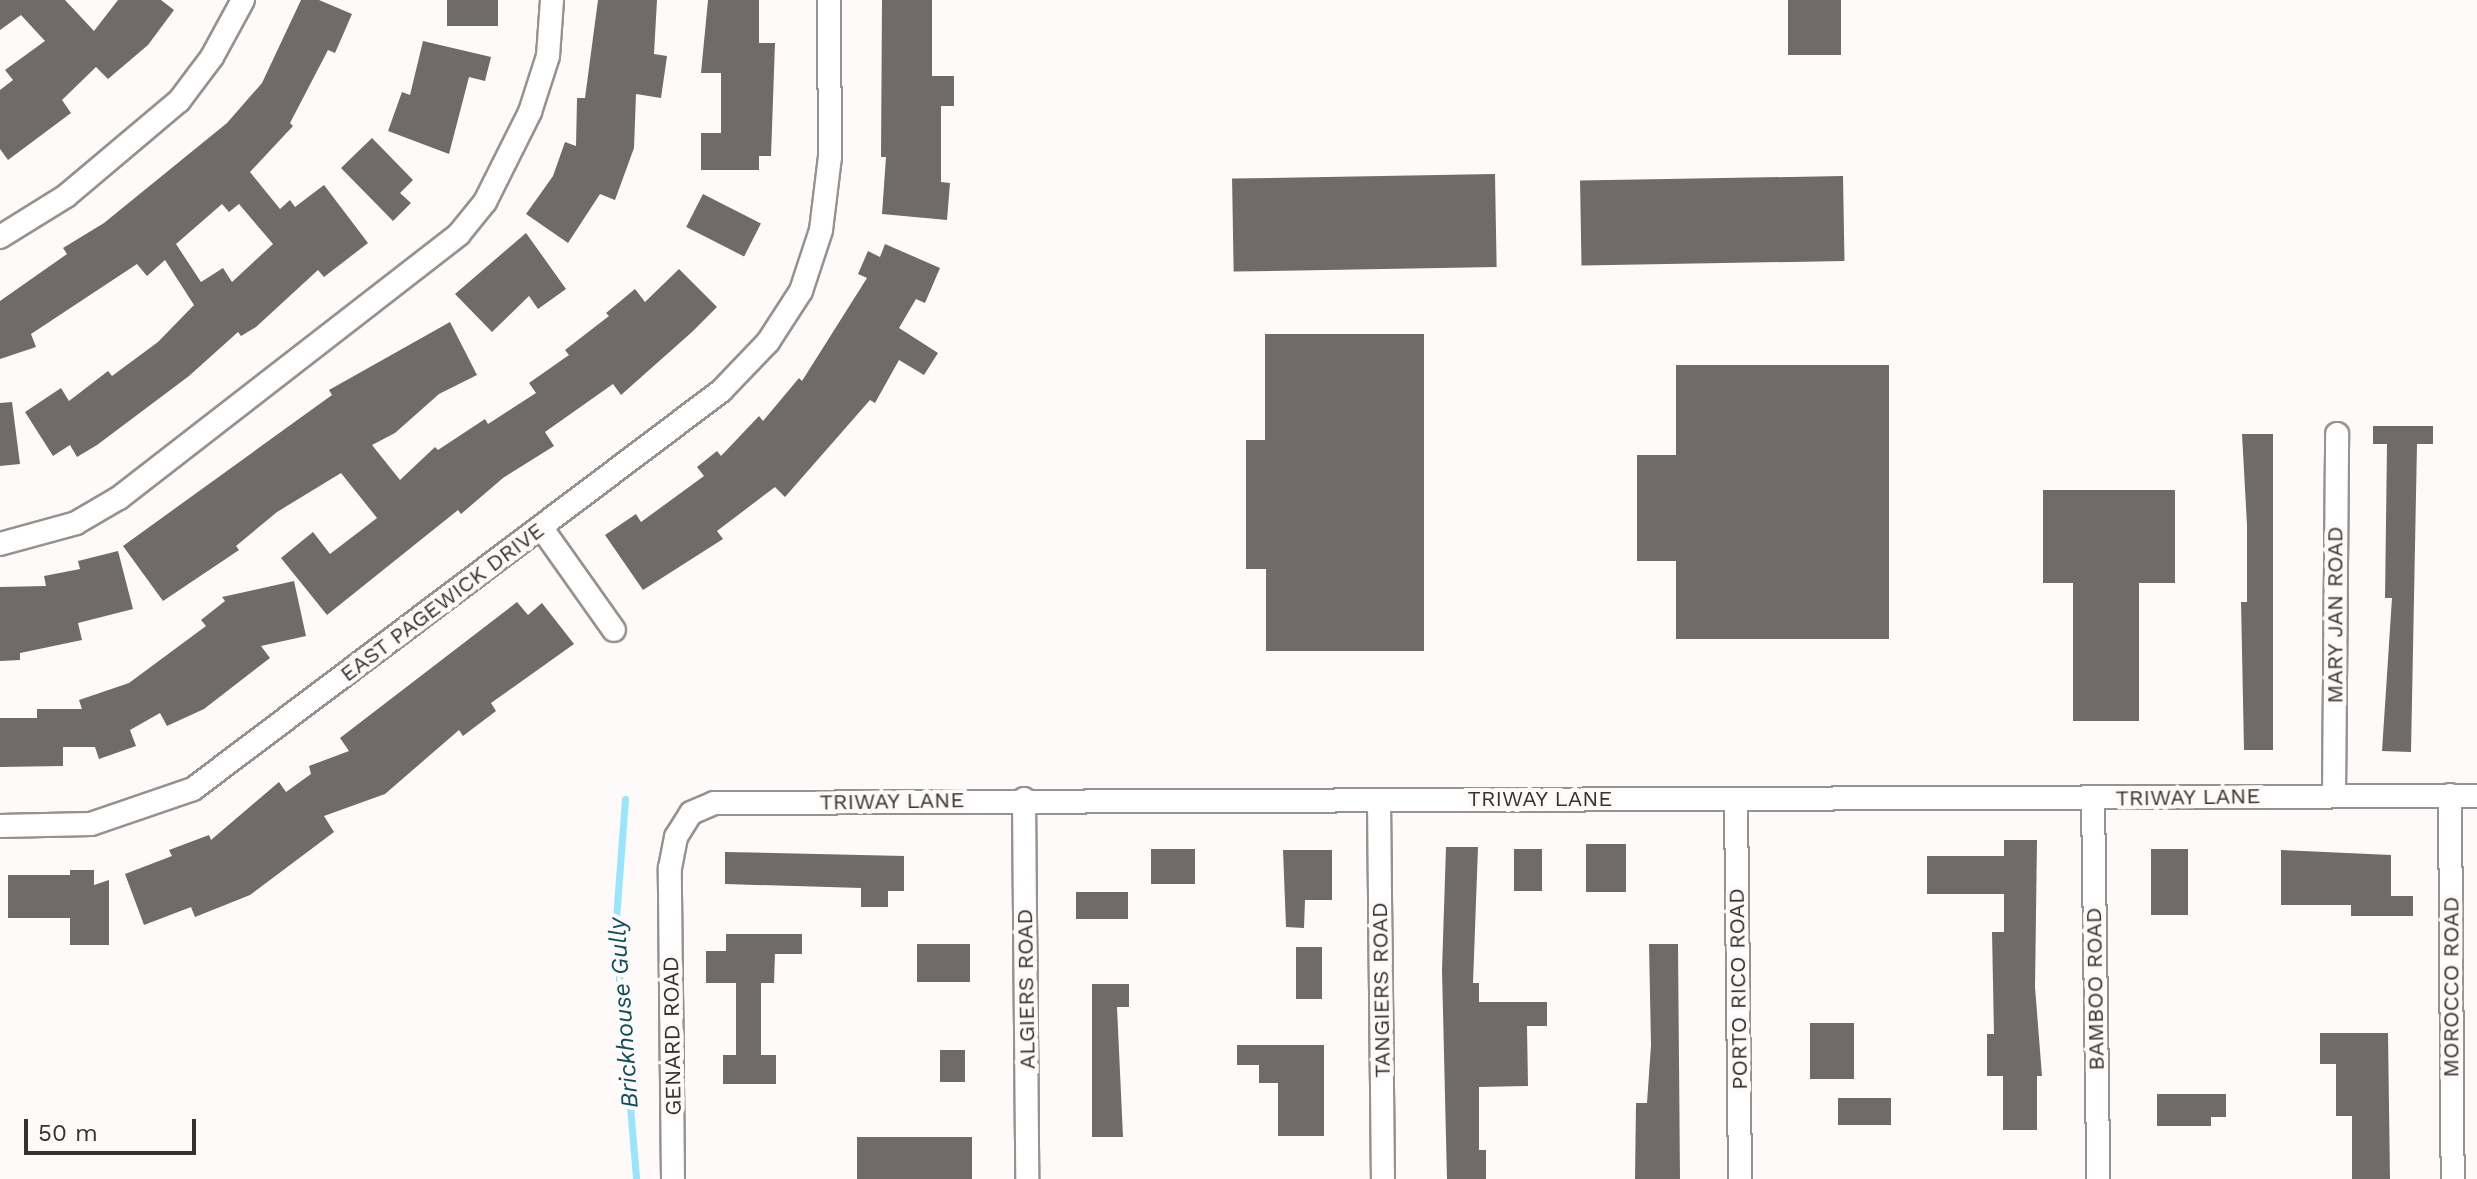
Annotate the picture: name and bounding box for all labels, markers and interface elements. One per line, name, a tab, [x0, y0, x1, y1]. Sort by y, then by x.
street label: EAST PAGEWICK DRIVE	[335, 517, 549, 687]
street label: MARY JAN ROAD	[2322, 526, 2348, 704]
street label: TRIWAY LANE	[2115, 783, 2261, 811]
street label: TRIWAY LANE	[1467, 786, 1613, 812]
street label: TRIWAY LANE	[819, 787, 965, 815]
street label: PORTO RICO ROAD	[1723, 888, 1753, 1090]
street label: MOROCCO ROAD	[2438, 896, 2464, 1078]
street label: TANGIERS ROAD	[1366, 902, 1396, 1078]
street label: BAMBOO ROAD	[2080, 907, 2110, 1071]
street label: ALGIERS ROAD	[1011, 908, 1041, 1070]
water label: Brickhouse Gully	[603, 917, 645, 1109]
street label: GENARD ROAD	[657, 956, 687, 1116]
scale bar	[28, 1103, 200, 1153]
text: 50 m	[38, 1119, 98, 1147]

